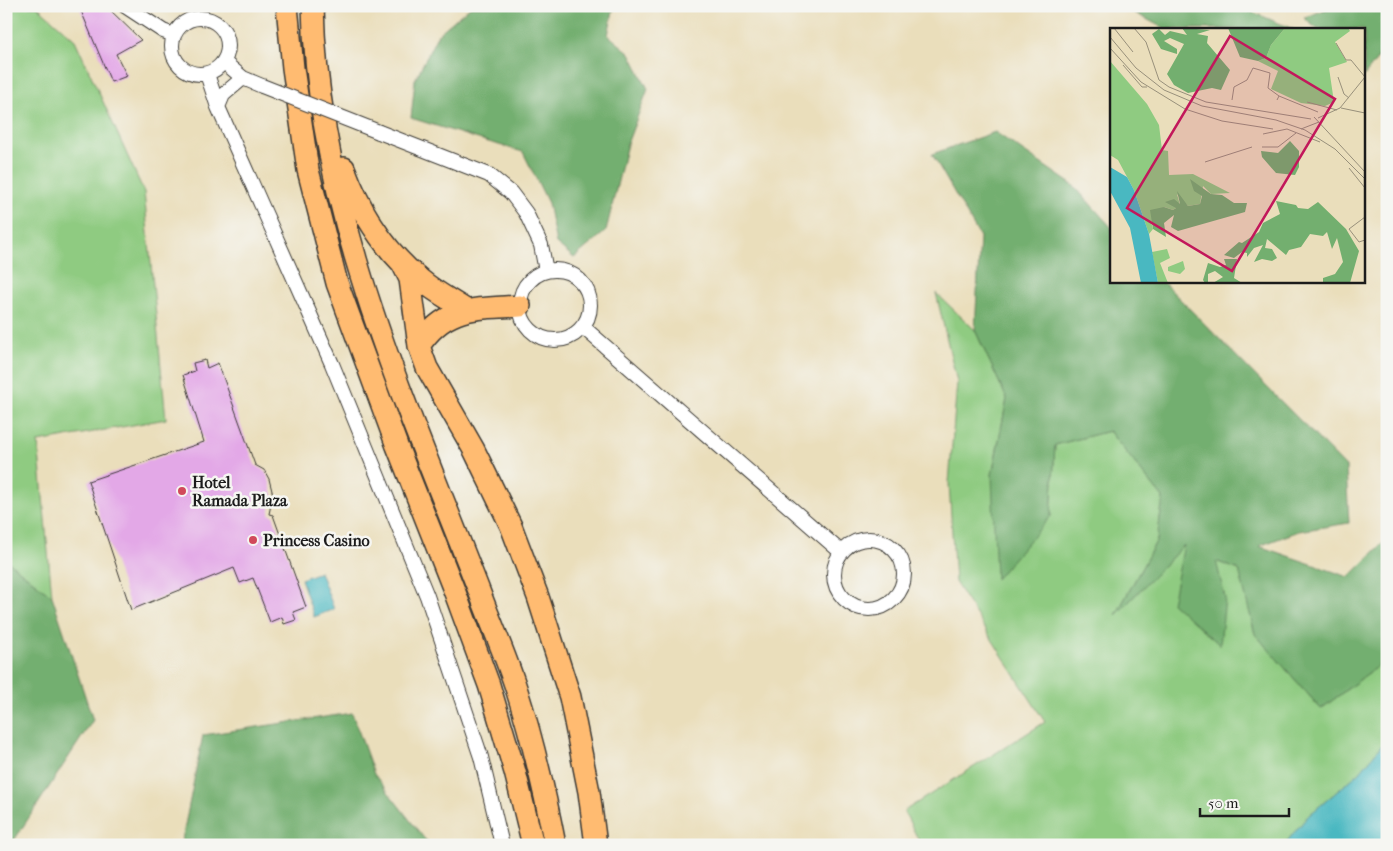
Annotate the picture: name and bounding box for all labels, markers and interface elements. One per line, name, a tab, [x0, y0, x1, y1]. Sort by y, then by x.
inset map	[1110, 28, 1366, 282]
place label: Hotel Ramada Plaza	[192, 473, 288, 510]
marker: Hotel Ramada Plaza	[176, 485, 188, 497]
place label: Princess Casino	[263, 531, 370, 550]
marker: Princess Casino	[247, 534, 259, 546]
scale bar	[1200, 786, 1289, 818]
text: 50 m	[1208, 794, 1239, 812]

